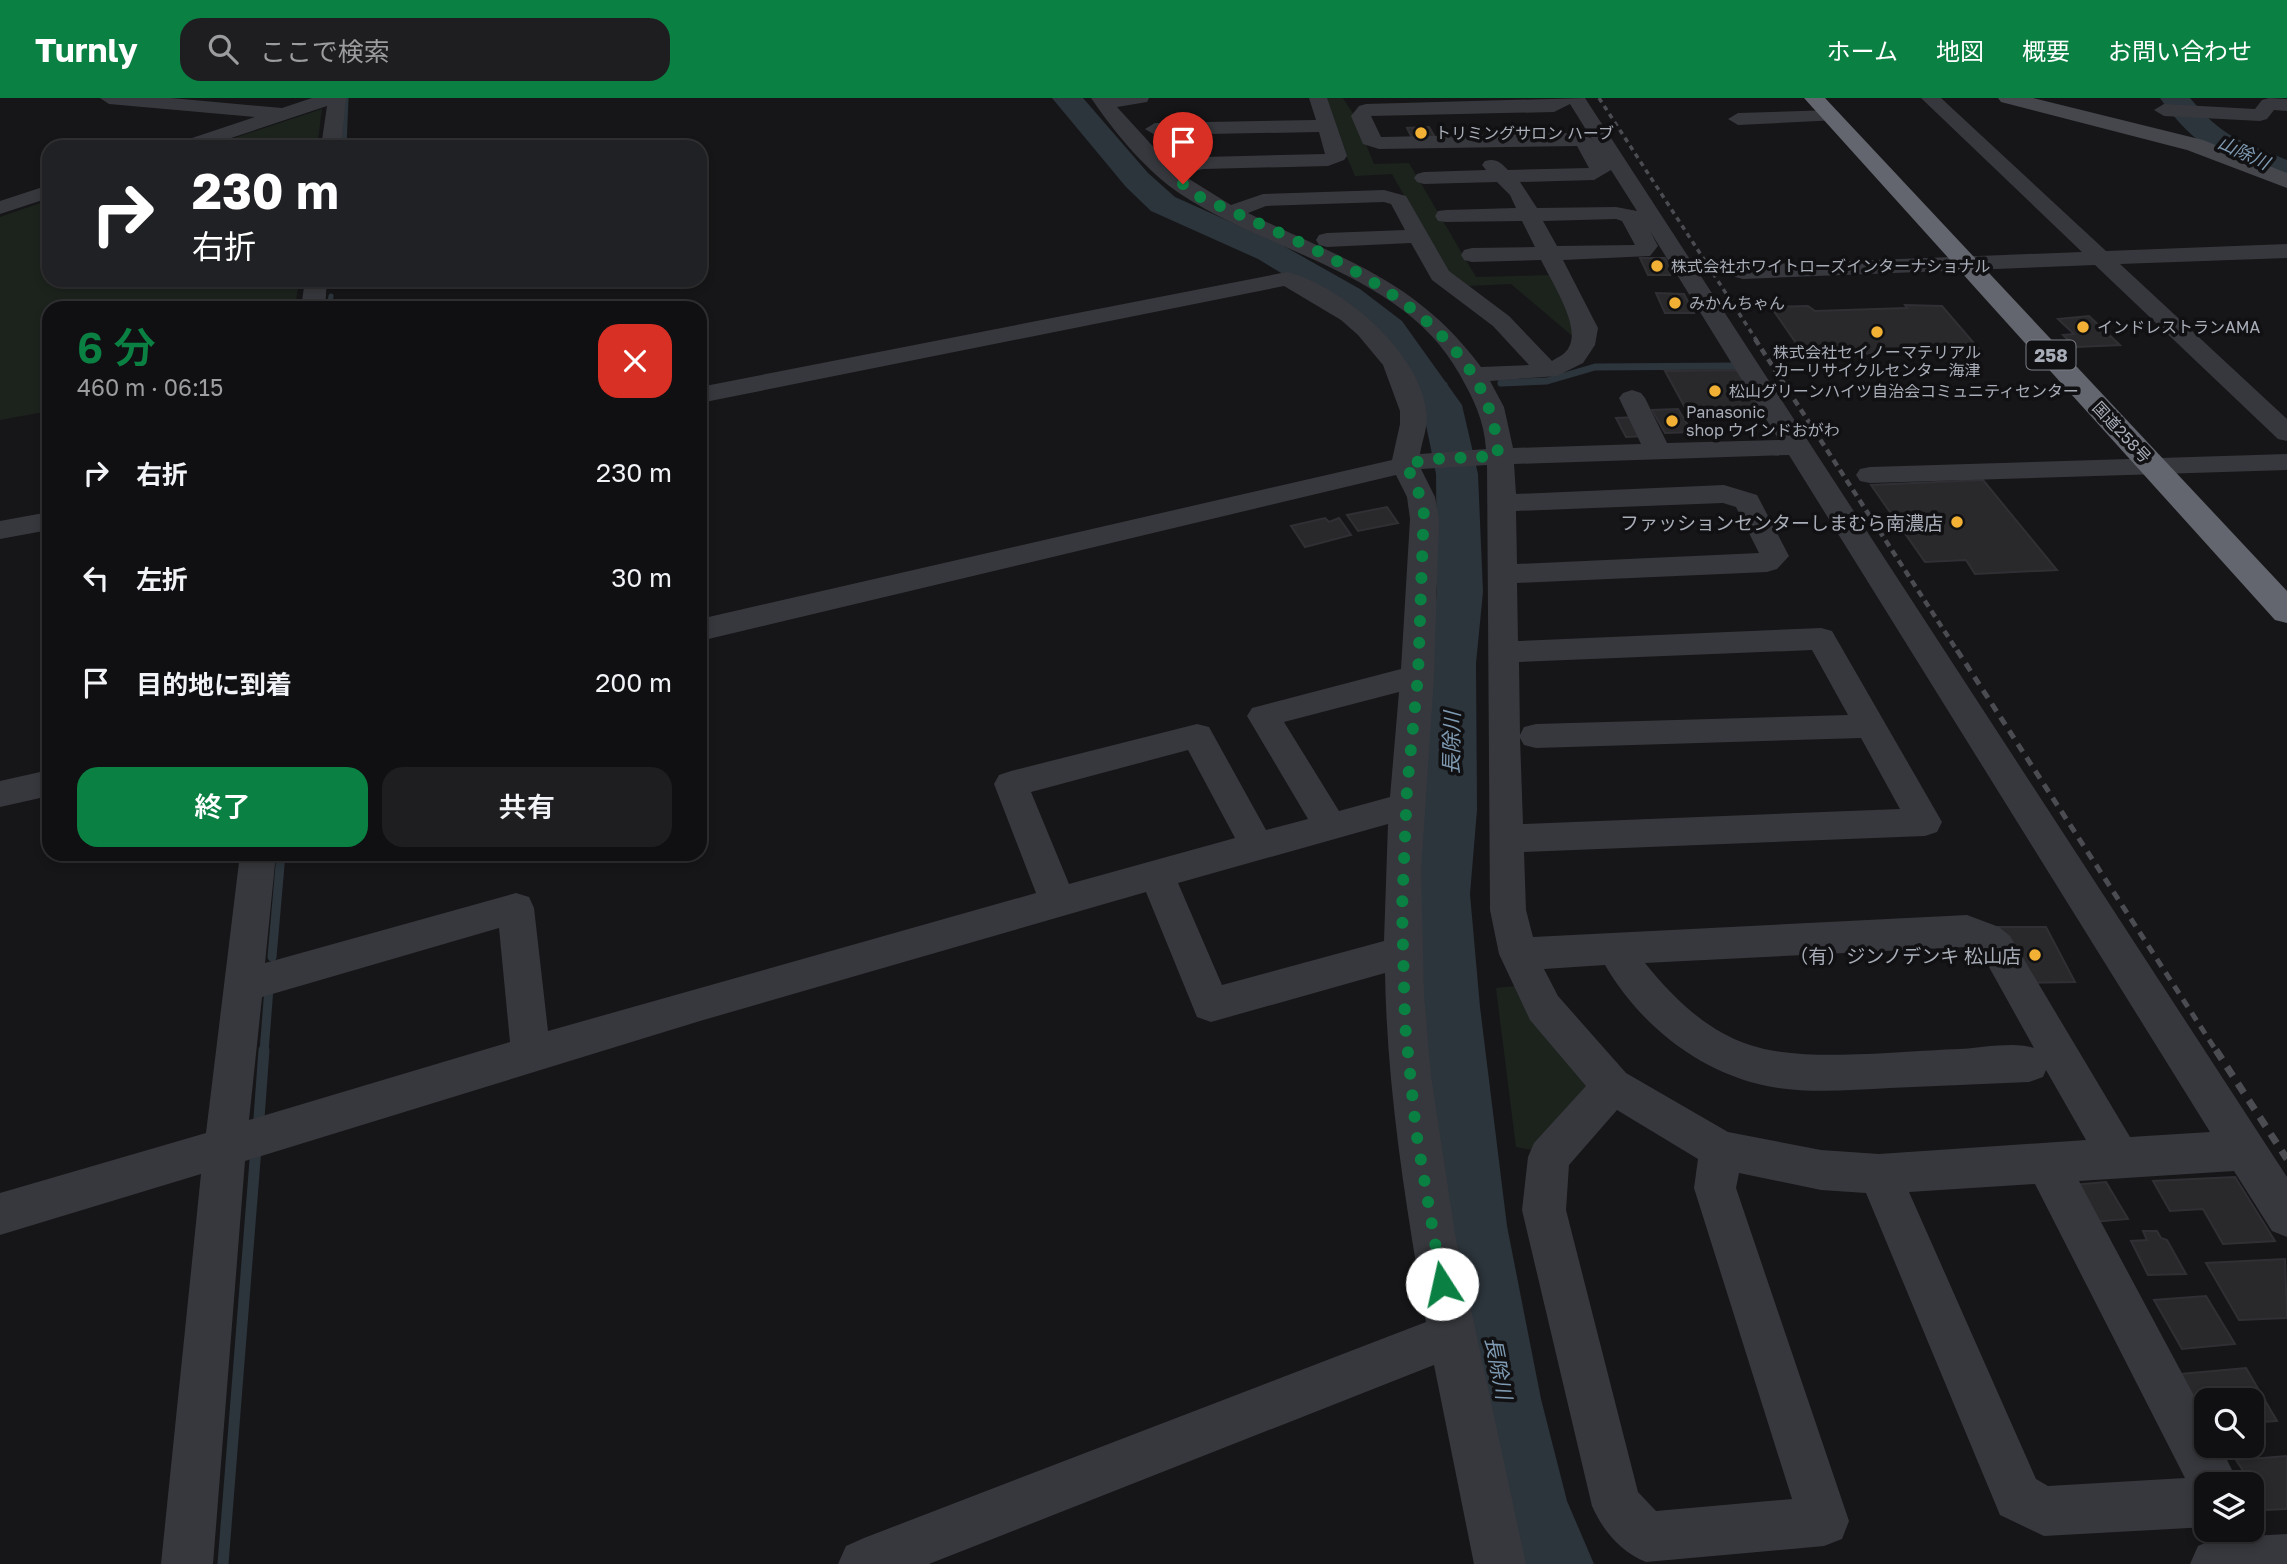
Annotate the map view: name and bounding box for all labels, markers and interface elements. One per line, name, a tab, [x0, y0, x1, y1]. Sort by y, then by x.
search box	[180, 18, 670, 81]
text: Turnly	[35, 30, 138, 69]
icon: search	[204, 30, 242, 68]
text: ここで検索	[260, 36, 390, 67]
text: ホーム	[1827, 36, 1898, 65]
text: 地図	[1936, 36, 1984, 65]
text: 概要	[2022, 36, 2070, 65]
text: お問い合わせ	[2108, 36, 2252, 65]
pin	[1153, 112, 1213, 184]
icon: arrive	[1164, 123, 1202, 161]
place label: トリミングサロン ハーブ	[1435, 123, 1614, 143]
marker: トリミングサロン ハーブ	[1413, 125, 1429, 141]
water label: 山除川	[2215, 131, 2275, 174]
text: 230 m	[192, 161, 339, 220]
icon: right	[77, 168, 168, 259]
text: 右折	[192, 227, 256, 265]
place label: 株式会社ホワイトローズインターナショナル	[1671, 256, 1990, 276]
marker: 株式会社ホワイトローズインターナショナル	[1649, 258, 1665, 274]
place label: みかんちゃん	[1689, 293, 1785, 313]
marker: みかんちゃん	[1667, 295, 1683, 311]
place label: インドレストランAMA	[2097, 317, 2260, 337]
marker: インドレストランAMA	[2075, 319, 2091, 335]
text: 6 分	[77, 322, 156, 372]
button: close	[598, 324, 672, 398]
marker: 株式会社セイノーマテリアル カーリサイクルセンター海津	[1869, 324, 1885, 340]
road number: 258	[2026, 341, 2076, 370]
place label: 株式会社セイノーマテリアル カーリサイクルセンター海津	[1773, 342, 1981, 380]
text: 460 m · 06:15	[77, 373, 223, 401]
place label: 松山グリーンハイツ自治会コミュニティセンター	[1729, 381, 2079, 401]
marker: 松山グリーンハイツ自治会コミュニティセンター	[1707, 383, 1723, 399]
street label: 国道258号	[2089, 397, 2155, 467]
place label: Panasonic shop ウインドおがわ	[1686, 402, 1840, 440]
marker: Panasonic shop ウインドおがわ	[1664, 413, 1680, 429]
icon: right	[77, 454, 115, 492]
text: 230 m	[596, 457, 672, 488]
text: 右折	[136, 459, 188, 490]
place label: ファッションセンターしまむら南濃店	[1620, 511, 1943, 534]
marker: ファッションセンターしまむら南濃店	[1949, 514, 1965, 530]
icon: left	[77, 559, 115, 597]
text: 30 m	[611, 562, 672, 593]
text: 左折	[136, 564, 188, 595]
icon: arrive	[77, 664, 115, 702]
text: 200 m	[595, 667, 672, 698]
text: 目的地に到着	[136, 669, 292, 700]
water label: 長除川	[1437, 709, 1465, 775]
button: 終了	[77, 767, 368, 847]
button: 共有	[382, 767, 672, 847]
place label: （有）ジンノデンキ 松山店	[1789, 944, 2021, 967]
marker: （有）ジンノデンキ 松山店	[2027, 947, 2043, 963]
position arrow	[1405, 1247, 1479, 1321]
water label: 長除川	[1480, 1335, 1518, 1403]
map controls	[2194, 1388, 2264, 1542]
button: search	[2194, 1388, 2264, 1458]
button: layers	[2194, 1472, 2264, 1542]

